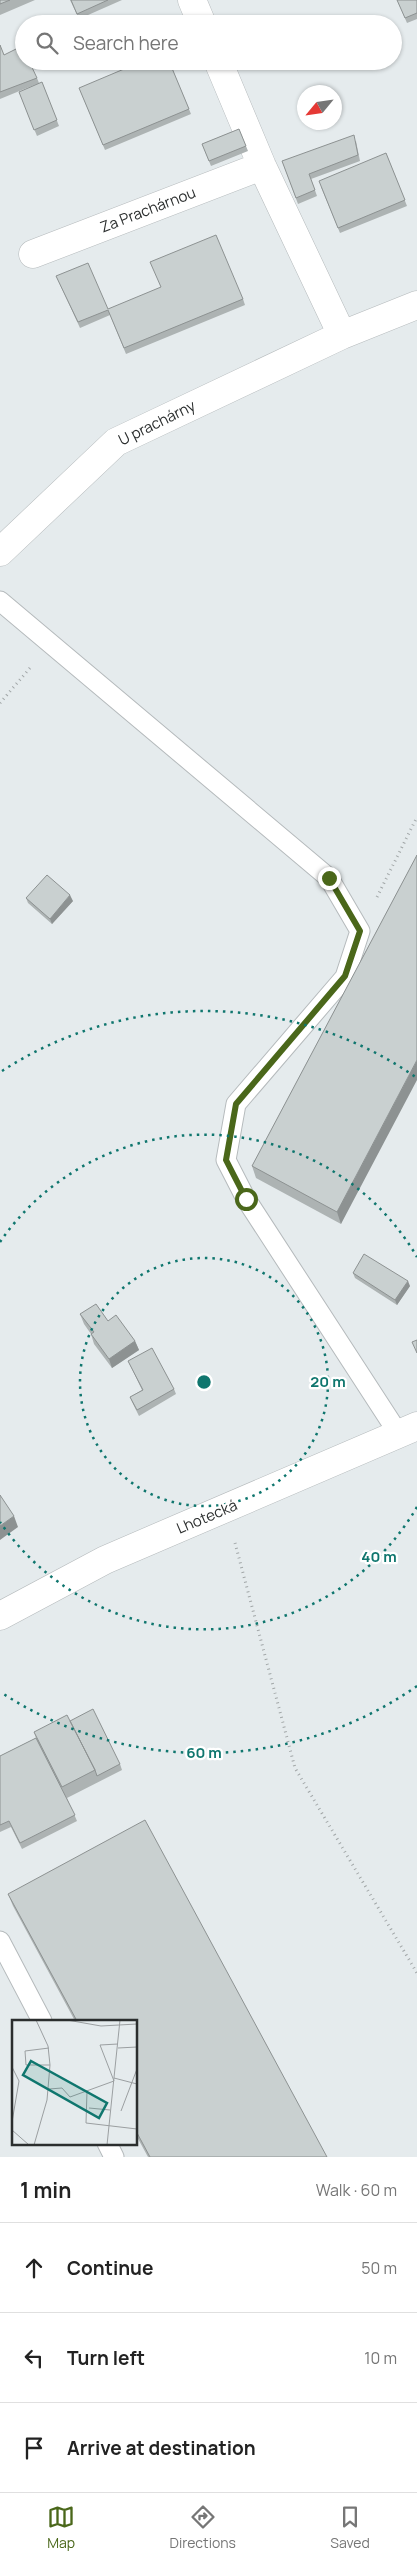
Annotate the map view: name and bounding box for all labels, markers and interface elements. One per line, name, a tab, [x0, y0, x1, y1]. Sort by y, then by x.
search box	[15, 15, 402, 70]
icon: search	[33, 29, 61, 57]
text: Search here	[73, 30, 179, 56]
north arrow	[297, 85, 342, 130]
street label: Za Prachárnou	[97, 182, 199, 237]
street label: U prachárny	[115, 395, 199, 450]
route end	[318, 867, 341, 890]
route start	[235, 1188, 258, 1211]
text: 20 m	[310, 1371, 346, 1392]
centre of rings	[195, 1373, 213, 1391]
street label: Lhotecká	[173, 1494, 240, 1539]
text: 40 m	[361, 1546, 397, 1567]
text: 60 m	[186, 1742, 222, 1763]
inset map	[12, 2020, 138, 2144]
text: 1 min	[20, 2176, 71, 2204]
text: Walk · 60 m	[316, 2179, 397, 2201]
icon: ahead	[20, 2254, 48, 2282]
text: Continue	[67, 2255, 153, 2281]
text: 50 m	[361, 2257, 397, 2279]
icon: left	[20, 2344, 48, 2372]
text: Turn left	[67, 2345, 145, 2371]
text: 10 m	[364, 2347, 397, 2369]
icon: arrive	[20, 2434, 48, 2462]
text: Arrive at destination	[67, 2435, 256, 2461]
tab: Map	[47, 2503, 75, 2552]
tab: Directions	[170, 2503, 236, 2552]
tab: Saved	[330, 2503, 370, 2552]

